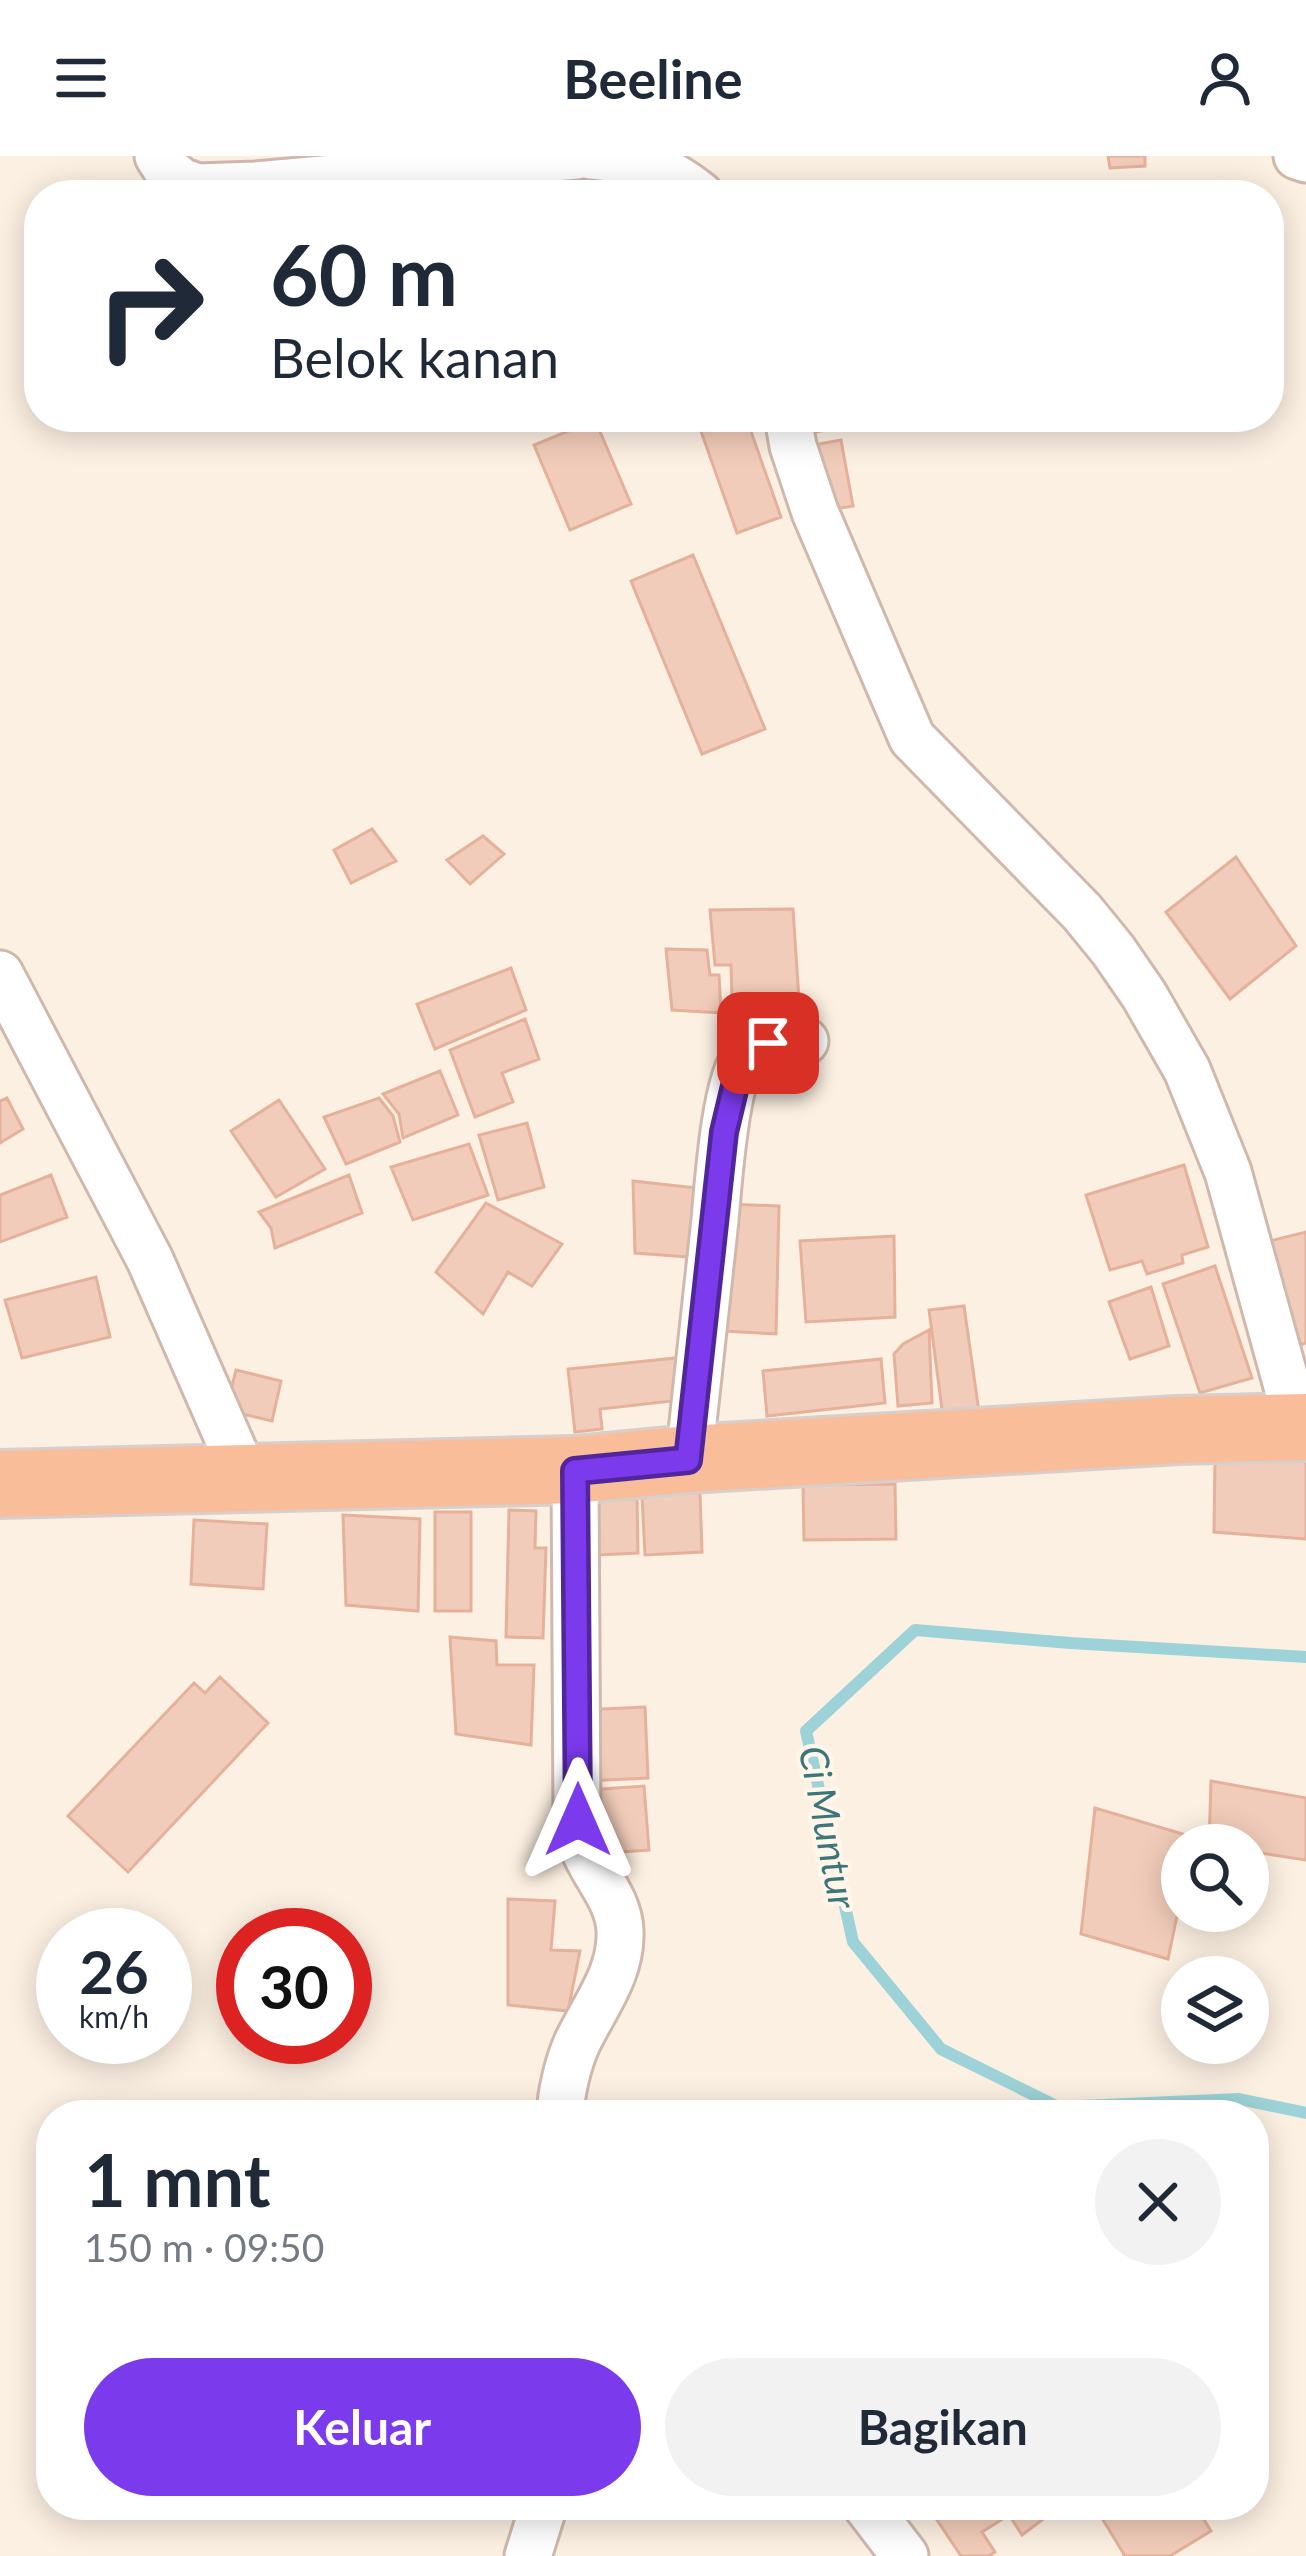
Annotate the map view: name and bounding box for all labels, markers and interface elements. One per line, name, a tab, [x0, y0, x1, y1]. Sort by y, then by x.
icon: menu	[48, 45, 114, 111]
icon: person	[1192, 45, 1258, 111]
text: Beeline	[563, 46, 743, 111]
text: 60 m	[270, 223, 458, 324]
icon: right	[72, 228, 228, 384]
text: Belok kanan	[270, 325, 559, 390]
pin	[717, 992, 819, 1094]
icon: arrive	[735, 1010, 801, 1076]
water label: Ci Muntur	[791, 1742, 867, 1913]
position arrow	[515, 1757, 641, 1883]
map controls	[1161, 1824, 1269, 2064]
button: search	[1161, 1824, 1269, 1932]
speed limit sign: 30	[216, 1908, 372, 2064]
text: 26	[79, 1935, 149, 2007]
button: layers	[1161, 1956, 1269, 2064]
text: km/h	[79, 1998, 149, 2034]
text: 1 mnt	[84, 2136, 270, 2222]
button: close	[1095, 2139, 1221, 2265]
text: 150 m · 09:50	[84, 2224, 324, 2270]
button: Keluar	[84, 2358, 641, 2496]
button: Bagikan	[665, 2358, 1221, 2496]

